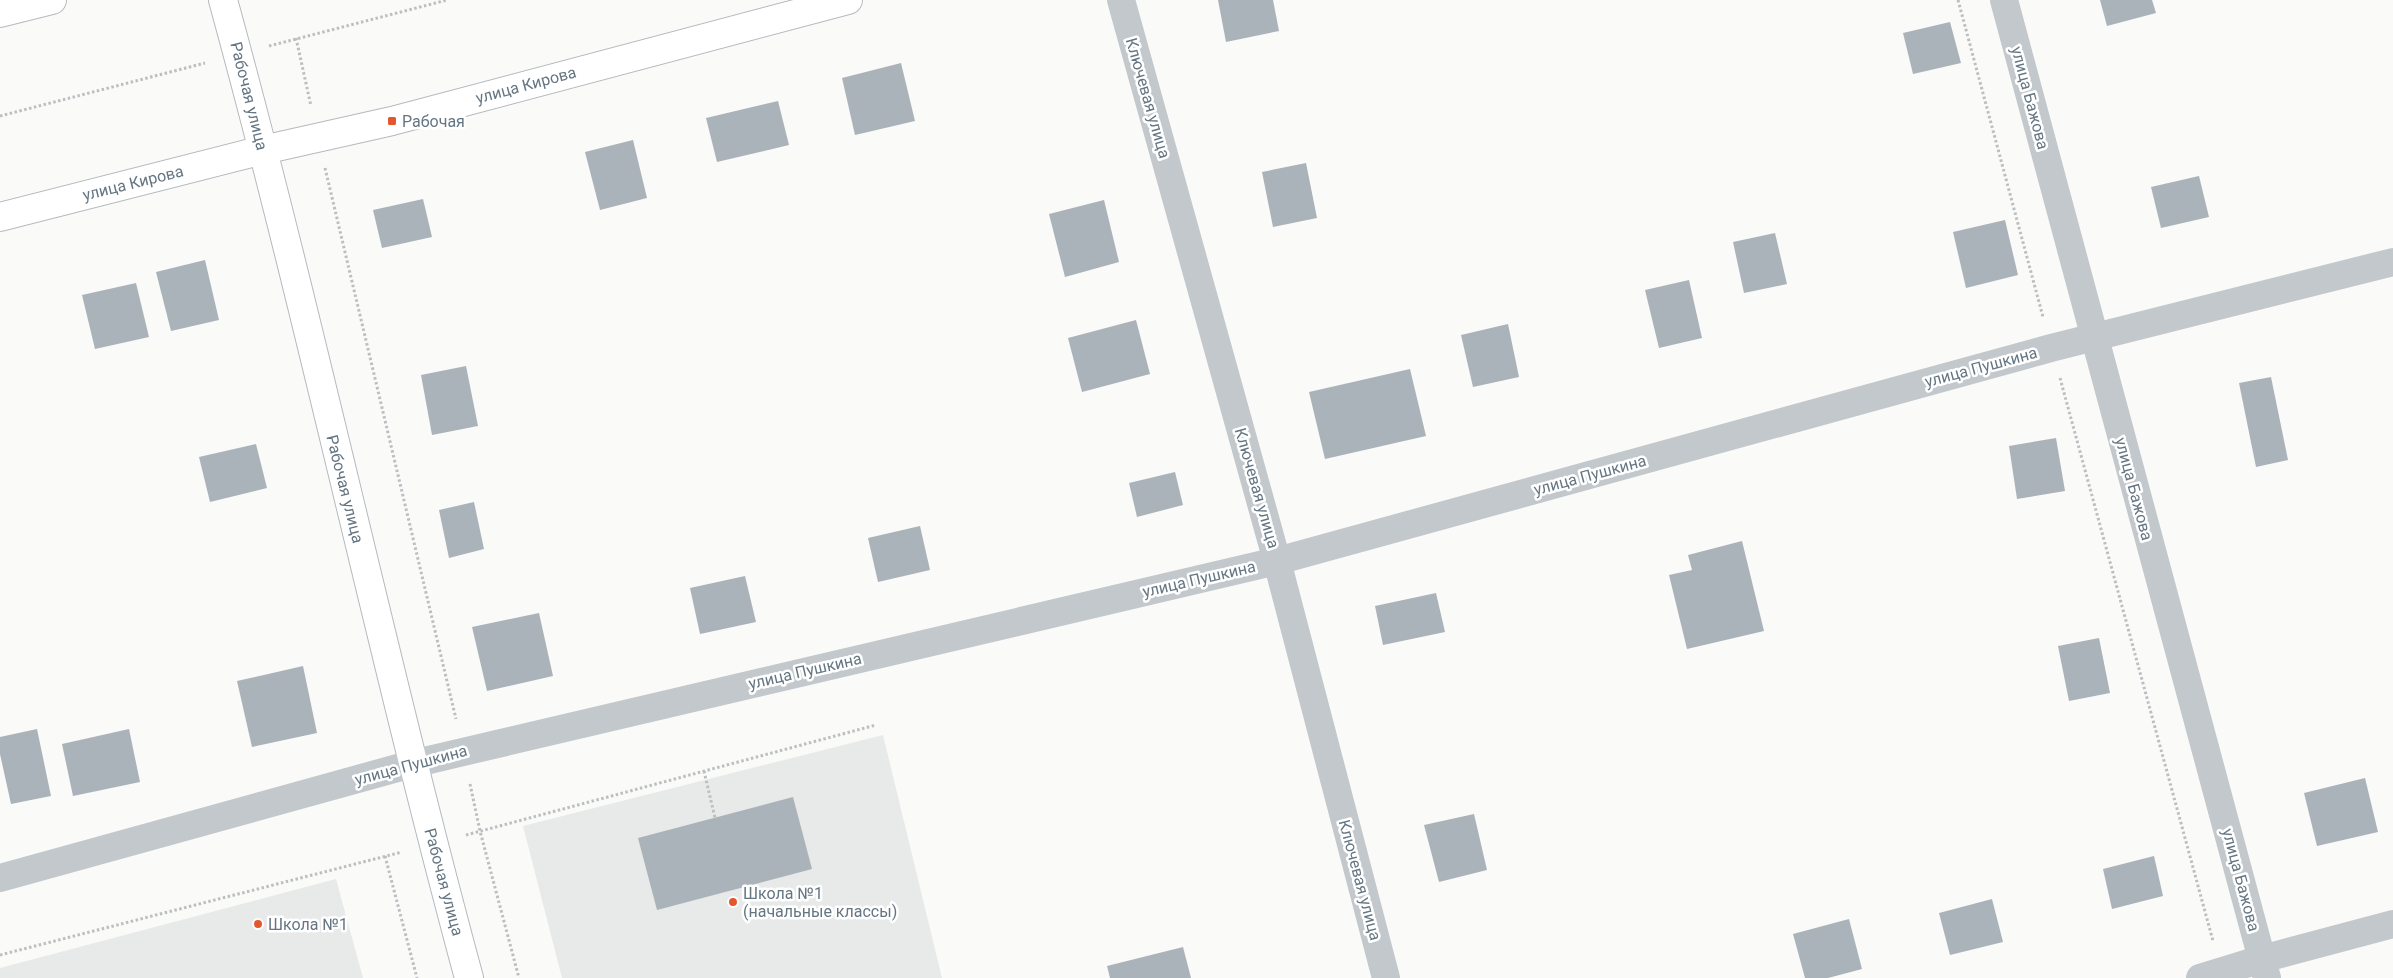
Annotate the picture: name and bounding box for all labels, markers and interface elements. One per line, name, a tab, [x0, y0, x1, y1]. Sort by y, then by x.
street label: Ключевая улица	[1122, 36, 1174, 160]
street label: Рабочая улица	[226, 40, 272, 152]
street label: улица Бажова	[2007, 44, 2053, 152]
street label: улица Кирова	[474, 62, 578, 108]
place label: Рабочая	[402, 112, 465, 131]
marker: Рабочая	[386, 115, 398, 127]
street label: улица Кирова	[81, 161, 185, 205]
street label: улица Пушкина	[1923, 343, 2039, 391]
street label: Ключевая улица	[1231, 426, 1283, 550]
street label: Рабочая улица	[322, 433, 368, 545]
street label: улица Бажова	[2111, 435, 2157, 543]
street label: улица Пушкина	[1532, 451, 1648, 499]
street label: улица Пушкина	[1141, 557, 1257, 601]
street label: улица Пушкина	[747, 649, 863, 693]
street label: улица Пушкина	[353, 741, 469, 789]
street label: Ключевая улица	[1335, 818, 1385, 942]
street label: Рабочая улица	[420, 826, 468, 938]
street label: улица Бажова	[2218, 826, 2264, 934]
place label: Школа №1 (начальные классы)	[743, 884, 897, 921]
marker: Школа №1 (начальные классы)	[727, 896, 739, 908]
place label: Школа №1	[268, 915, 348, 934]
marker: Школа №1	[252, 918, 264, 930]

